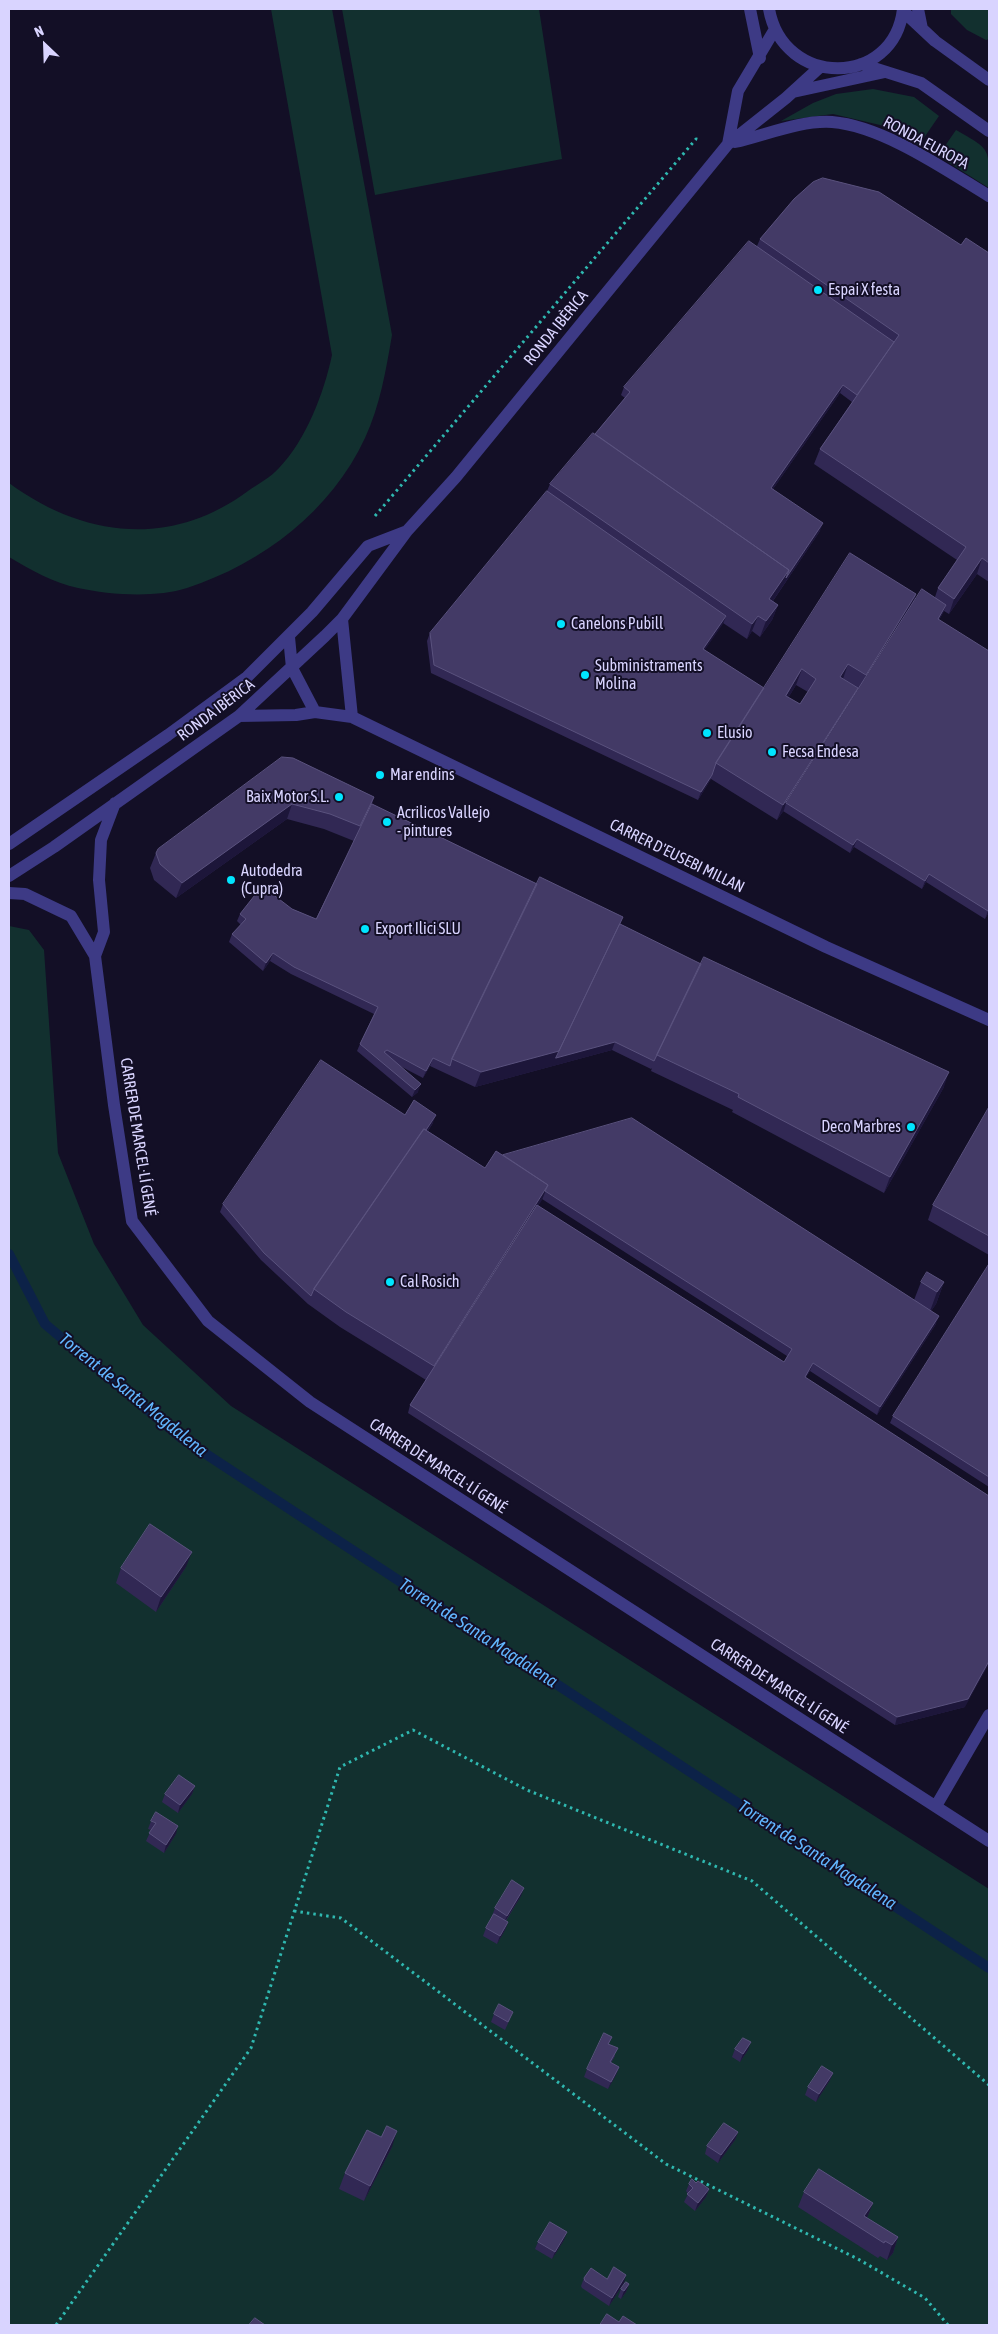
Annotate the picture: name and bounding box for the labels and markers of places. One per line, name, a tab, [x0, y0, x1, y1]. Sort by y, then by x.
place label: Espai X festa	[828, 280, 900, 300]
marker: Espai X festa	[812, 284, 824, 296]
place label: Canelons Pubill	[571, 614, 663, 634]
marker: Canelons Pubill	[555, 618, 567, 630]
place label: Subministraments Molina	[595, 656, 703, 694]
marker: Subministraments Molina	[579, 669, 591, 681]
place label: Elusio	[717, 723, 753, 743]
marker: Elusio	[701, 727, 713, 739]
place label: Fecsa Endesa	[782, 742, 859, 762]
marker: Fecsa Endesa	[766, 746, 778, 758]
place label: Mar endins	[390, 765, 455, 785]
marker: Mar endins	[374, 769, 386, 781]
place label: Baix Motor S.L.	[246, 787, 329, 807]
marker: Baix Motor S.L.	[333, 791, 345, 803]
place label: Acrilicos Vallejo - pintures	[397, 803, 490, 841]
marker: Acrilicos Vallejo - pintures	[381, 816, 393, 828]
place label: Autodedra (Cupra)	[241, 861, 303, 899]
marker: Autodedra (Cupra)	[225, 874, 237, 886]
place label: Export Ilici SLU	[375, 919, 461, 939]
marker: Export Ilici SLU	[359, 923, 371, 935]
place label: Deco Marbres	[821, 1117, 901, 1137]
marker: Deco Marbres	[905, 1121, 917, 1133]
place label: Cal Rosich	[400, 1272, 460, 1292]
marker: Cal Rosich	[384, 1276, 396, 1288]

